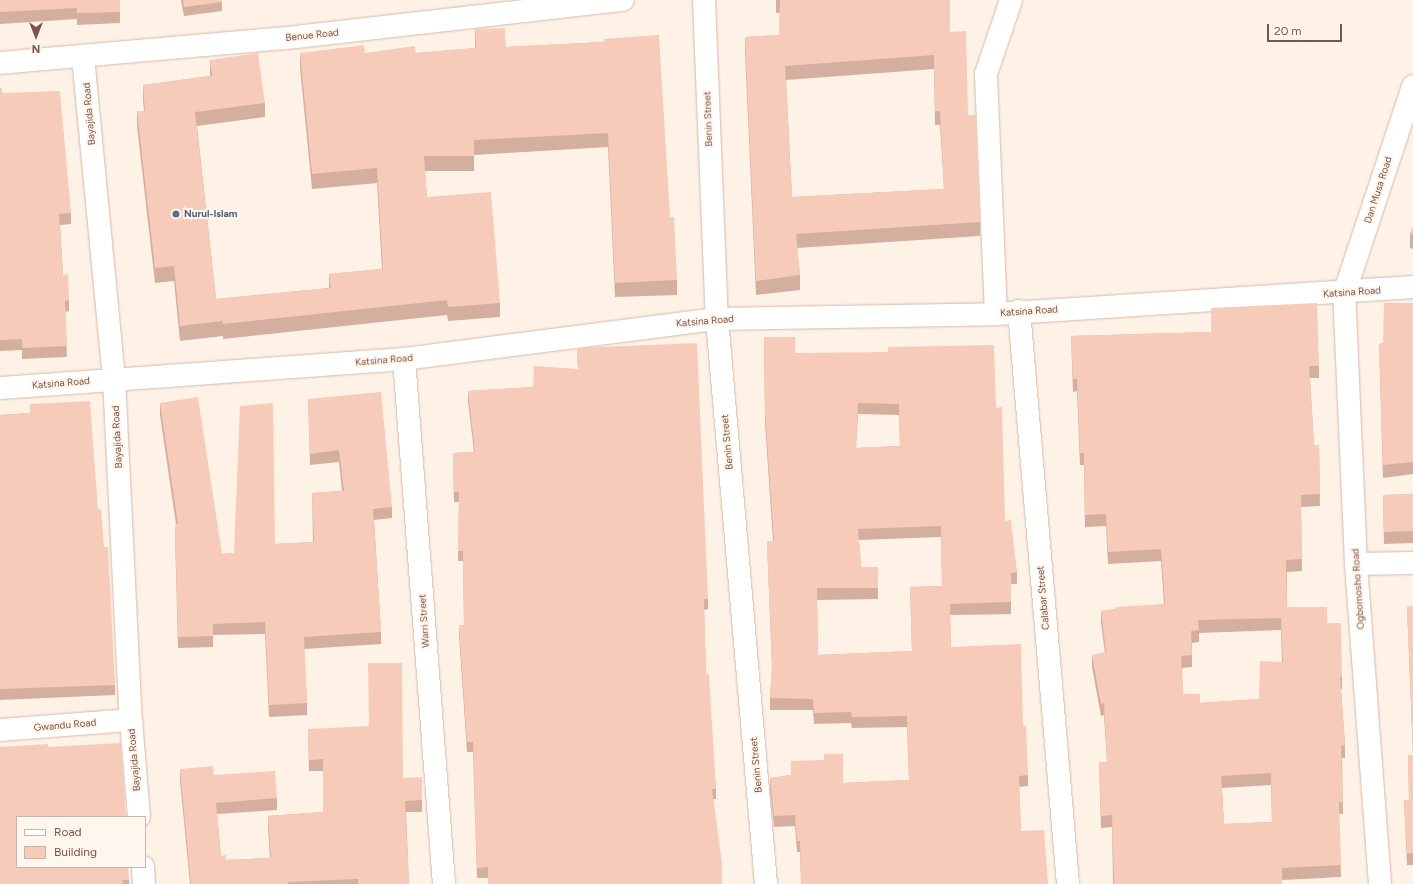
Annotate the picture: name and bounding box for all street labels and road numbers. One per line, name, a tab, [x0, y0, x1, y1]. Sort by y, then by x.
street label: Benue Road	[285, 26, 339, 44]
street label: Bayajida Road	[80, 82, 98, 146]
street label: Benin Street	[701, 91, 715, 147]
street label: Dan Musa Road	[1362, 155, 1394, 225]
street label: Katsina Road	[1323, 284, 1381, 300]
street label: Katsina Road	[1000, 303, 1058, 319]
street label: Katsina Road	[676, 312, 734, 330]
street label: Katsina Road	[355, 351, 413, 369]
street label: Katsina Road	[32, 374, 90, 392]
street label: Bayajida Road	[109, 405, 125, 469]
street label: Benin Street	[719, 414, 735, 470]
street label: Ogbomosho Road	[1349, 548, 1367, 630]
street label: Calabar Street	[1034, 565, 1052, 631]
street label: Warri Street	[416, 594, 432, 648]
street label: Gwandu Road	[33, 716, 97, 734]
street label: Bayajida Road	[125, 728, 143, 792]
street label: Benin Street	[748, 737, 764, 793]

